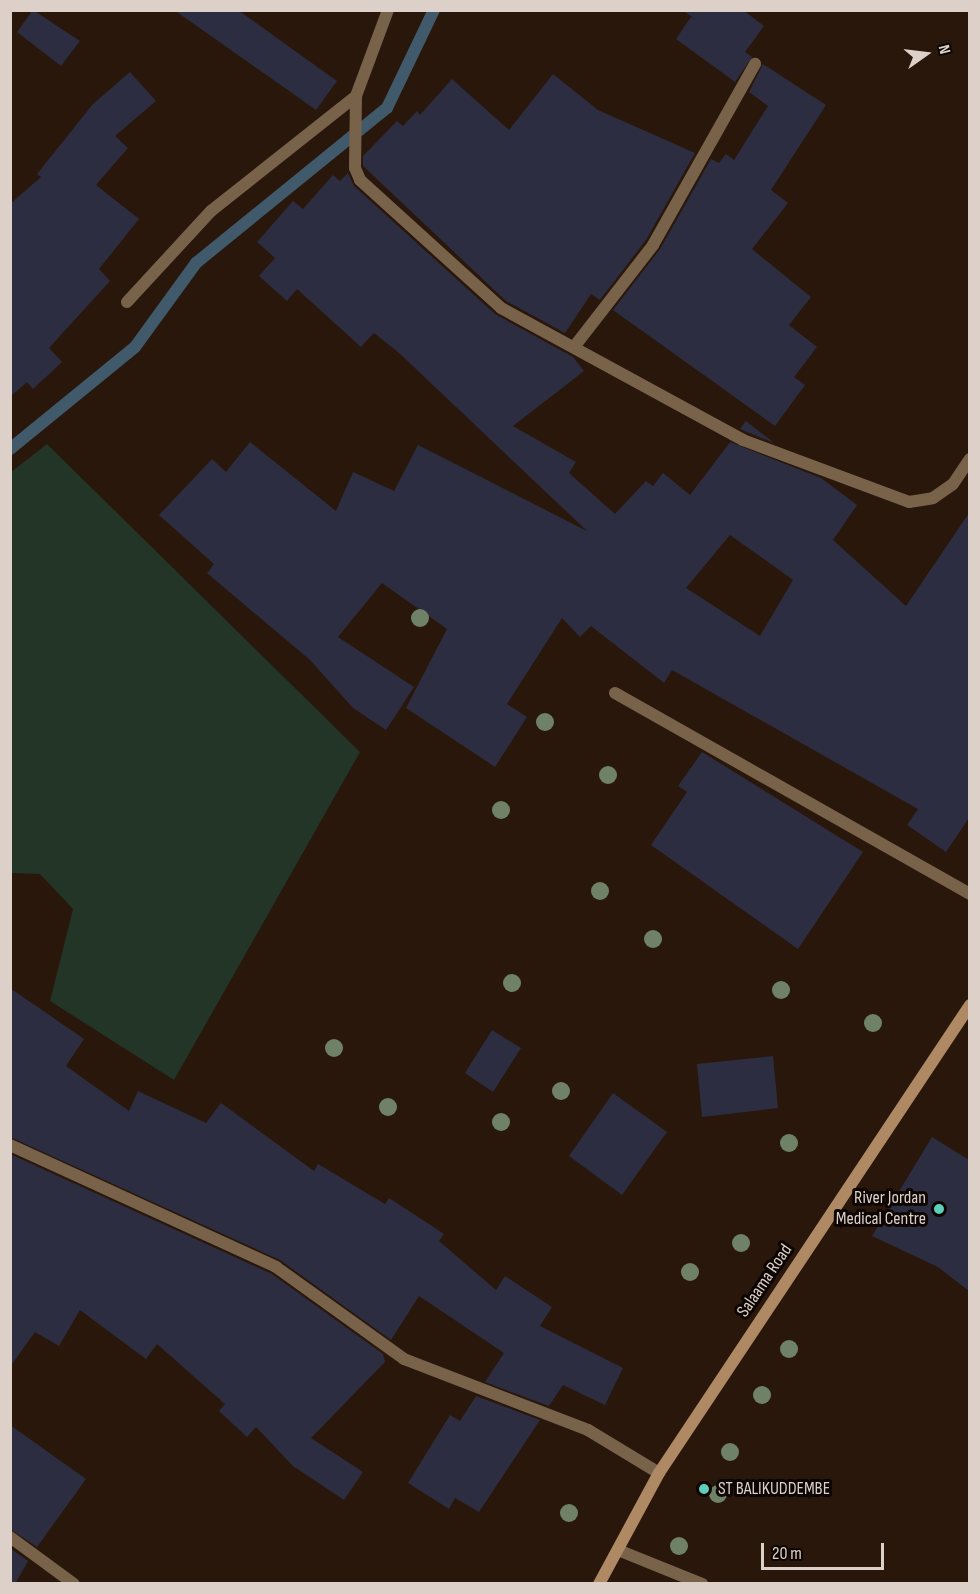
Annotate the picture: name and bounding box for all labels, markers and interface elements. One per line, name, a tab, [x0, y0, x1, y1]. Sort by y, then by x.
north arrow	[896, 24, 956, 84]
text: N	[934, 43, 954, 56]
place label: River Jordan Medical Centre	[836, 1188, 926, 1230]
marker: River Jordan Medical Centre	[930, 1200, 948, 1218]
street label: Salaama Road	[733, 1240, 797, 1322]
place label: ST BALIKUDDEMBE	[718, 1478, 830, 1500]
marker: ST BALIKUDDEMBE	[695, 1480, 713, 1498]
scale bar	[764, 1531, 887, 1569]
text: 20 m	[772, 1543, 802, 1564]

